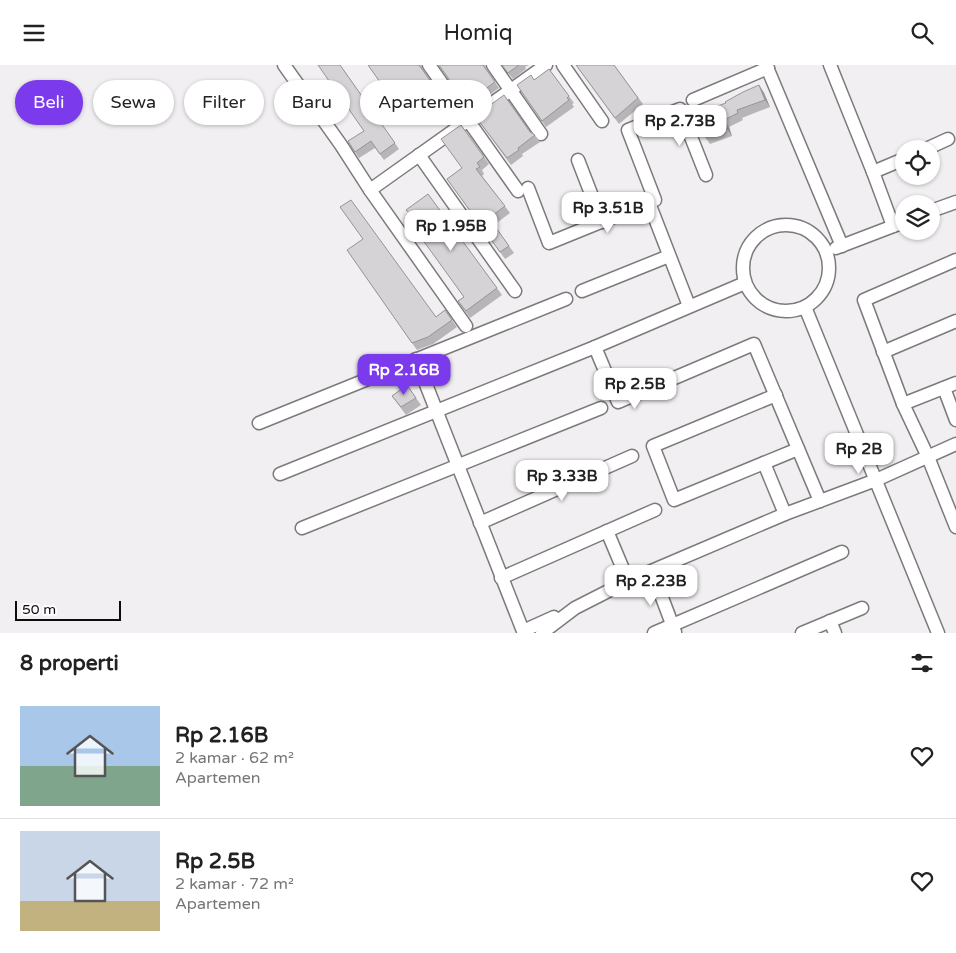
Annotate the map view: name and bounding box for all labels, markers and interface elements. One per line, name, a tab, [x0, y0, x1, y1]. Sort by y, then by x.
icon: menu	[20, 19, 48, 47]
icon: search	[908, 19, 936, 47]
text: Homiq	[443, 20, 513, 46]
chip: Beli	[15, 80, 83, 125]
chip: Sewa	[93, 80, 174, 125]
chip: Filter	[184, 80, 264, 125]
chip: Baru	[274, 80, 350, 125]
chip: Apartemen	[360, 80, 492, 125]
pin: Rp 2.73B	[628, 104, 732, 147]
text: Rp 2.73B	[645, 111, 715, 131]
map controls	[895, 140, 940, 240]
button: locate	[895, 140, 940, 185]
pin: Rp 3.51B	[556, 191, 660, 234]
button: layers	[895, 195, 940, 240]
text: Rp 3.51B	[572, 198, 644, 218]
pin: Rp 1.95B	[399, 209, 503, 252]
text: Rp 1.95B	[415, 216, 487, 236]
pin: Rp 2.16B	[352, 353, 456, 396]
text: Rp 2.16B	[368, 360, 440, 380]
pin: Rp 2.5B	[589, 367, 681, 410]
text: Rp 2.5B	[605, 374, 666, 394]
pin: Rp 2B	[824, 433, 894, 475]
text: Rp 2B	[836, 439, 882, 459]
pin: Rp 3.33B	[510, 459, 614, 502]
text: Rp 3.33B	[526, 466, 598, 486]
pin: Rp 2.23B	[599, 565, 703, 607]
text: Rp 2.23B	[615, 571, 687, 591]
scale bar	[15, 598, 121, 621]
text: 50 m	[22, 601, 56, 618]
icon: filters	[908, 649, 936, 677]
text: 8 properti	[20, 651, 119, 676]
text: Rp 2.16B	[175, 723, 268, 748]
icon: home	[60, 726, 120, 786]
icon: heart	[908, 742, 936, 770]
text: 2 kamar · 62 m²	[175, 748, 294, 768]
text: Apartemen	[175, 768, 261, 788]
text: Rp 2.5B	[175, 849, 255, 874]
icon: home	[60, 851, 120, 911]
icon: heart	[908, 867, 936, 895]
text: 2 kamar · 72 m²	[175, 874, 294, 894]
text: Apartemen	[175, 894, 261, 914]

